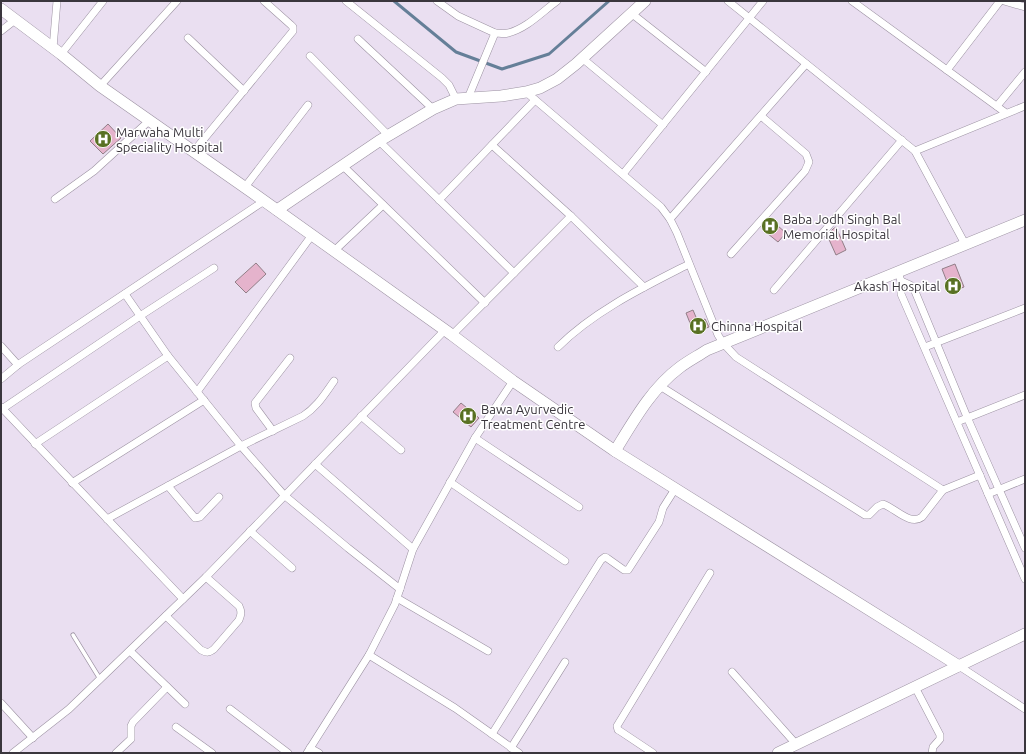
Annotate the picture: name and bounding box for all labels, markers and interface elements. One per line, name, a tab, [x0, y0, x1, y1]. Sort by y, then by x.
place label: Marwaha Multi Speciality Hospital	[116, 125, 223, 154]
hospital icon: Marwaha Multi Speciality Hospital	[93, 129, 113, 149]
place label: Baba Jodh Singh Bal Memorial Hospital	[783, 212, 901, 241]
hospital icon: Baba Jodh Singh Bal Memorial Hospital	[760, 216, 780, 236]
hospital icon: Akash Hospital	[943, 276, 963, 296]
place label: Akash Hospital	[854, 279, 941, 293]
hospital icon: Chinna Hospital	[688, 316, 708, 336]
place label: Chinna Hospital	[711, 319, 803, 333]
place label: Bawa Ayurvedic Treatment Centre	[481, 402, 585, 431]
hospital icon: Bawa Ayurvedic Treatment Centre	[458, 406, 478, 426]

